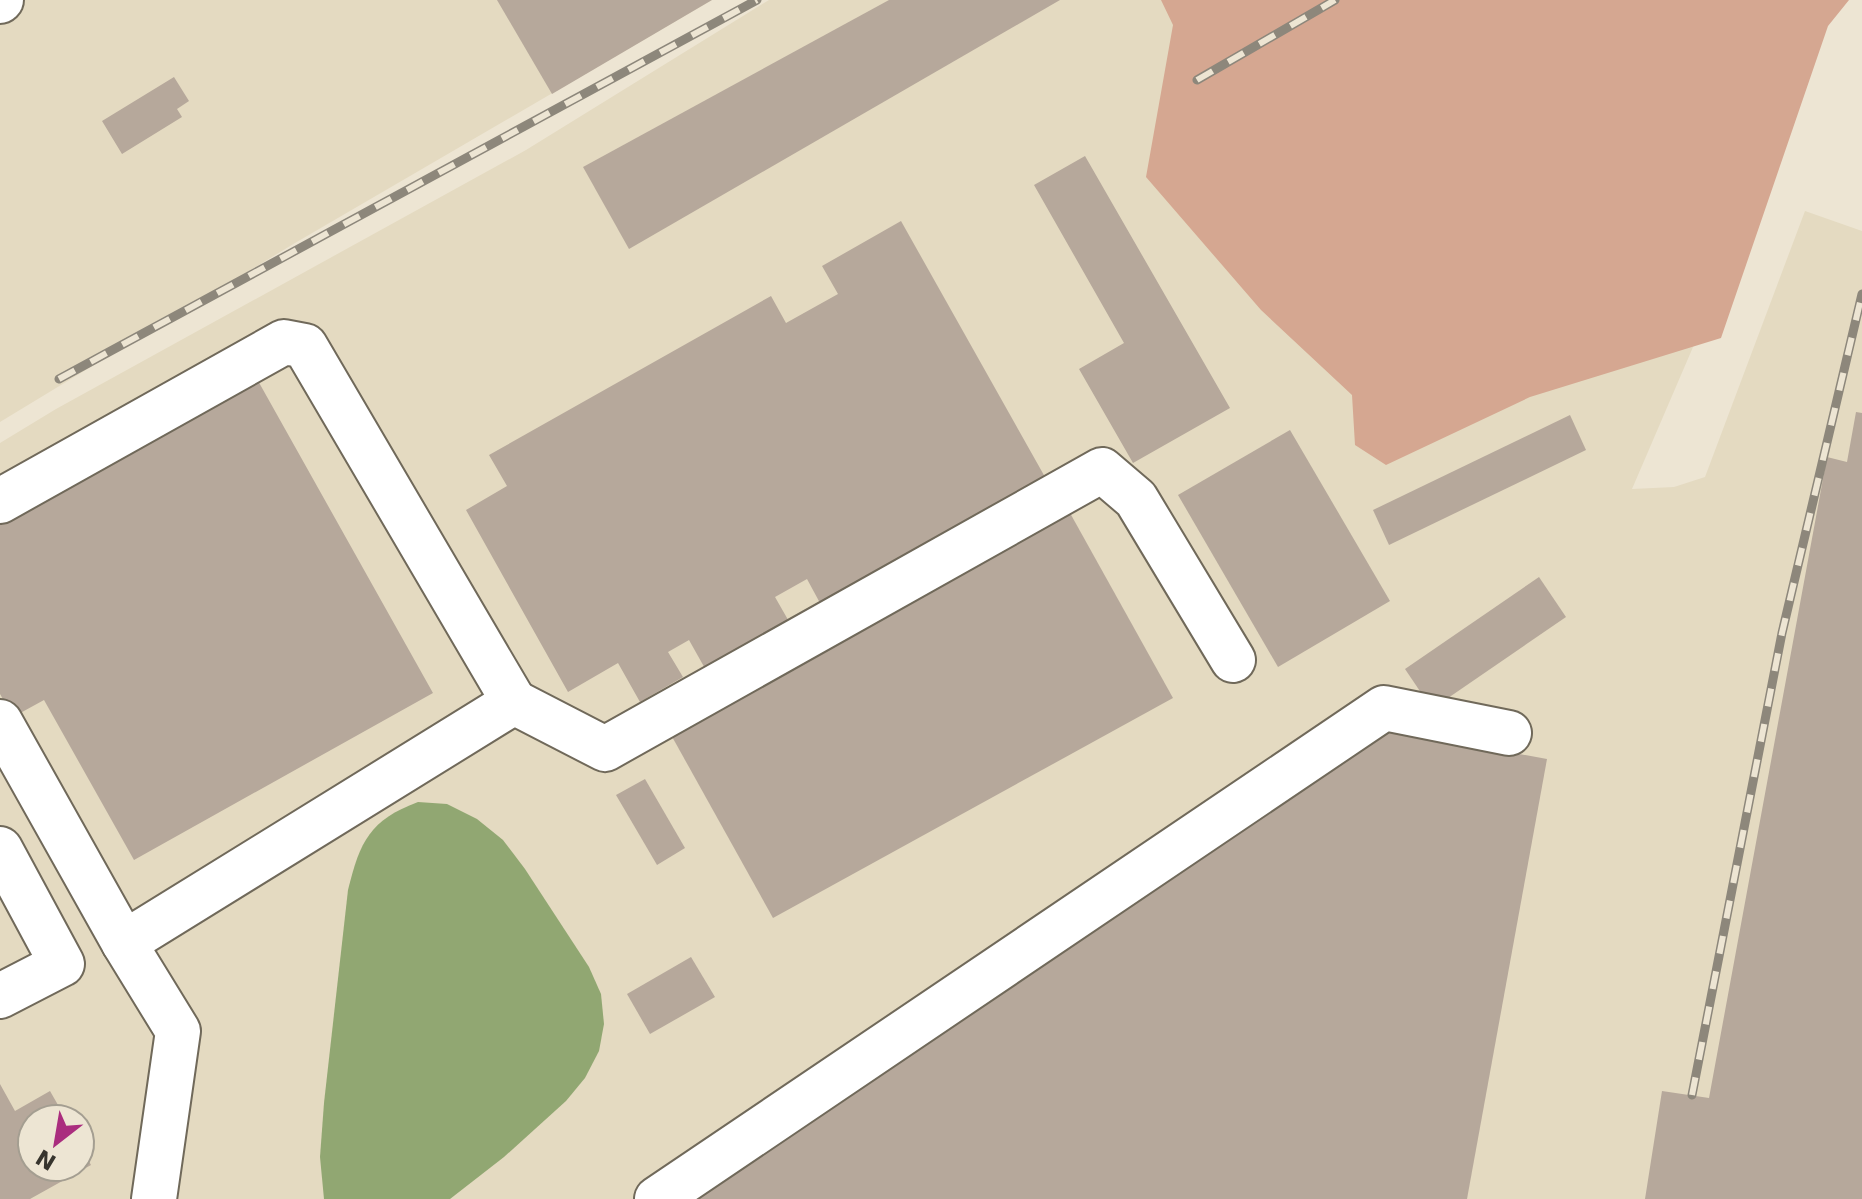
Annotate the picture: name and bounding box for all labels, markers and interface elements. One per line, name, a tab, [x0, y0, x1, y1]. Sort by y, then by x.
north arrow	[16, 1103, 96, 1183]
text: N	[32, 1144, 60, 1175]

